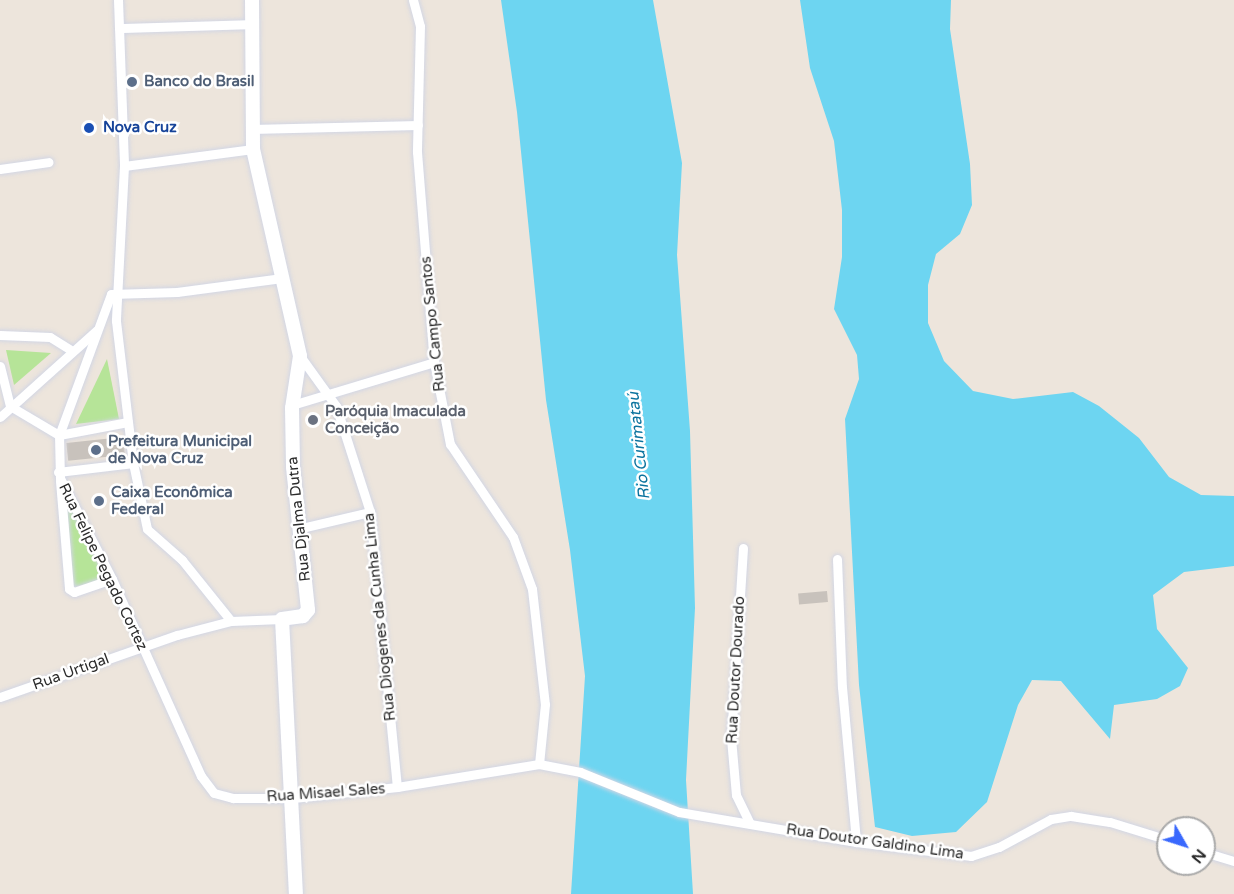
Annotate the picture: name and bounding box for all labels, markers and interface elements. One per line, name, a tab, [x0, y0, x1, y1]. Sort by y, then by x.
place label: Banco do Brasil	[144, 73, 255, 91]
marker: Banco do Brasil	[125, 75, 139, 89]
marker: Nova Cruz	[80, 119, 98, 137]
place label: Nova Cruz	[103, 119, 177, 137]
street label: Rua Campo Santos	[417, 256, 449, 392]
water label: Rio Curimataú	[624, 391, 654, 501]
place label: Paróquia Imaculada Conceição	[325, 402, 466, 437]
marker: Paróquia Imaculada Conceição	[306, 413, 320, 427]
place label: Prefeitura Municipal de Nova Cruz	[108, 432, 252, 467]
marker: Prefeitura Municipal de Nova Cruz	[89, 443, 103, 457]
street label: Rua Djalma Dutra	[283, 456, 315, 582]
street label: Rua Felipe Pegado Cortez	[55, 480, 151, 654]
place label: Caixa Econômica Federal	[111, 483, 233, 518]
marker: Caixa Econômica Federal	[92, 494, 106, 508]
street label: Rua Diogenes da Cunha Lima	[360, 512, 400, 722]
street label: Rua Doutor Dourado	[723, 596, 749, 744]
street label: Rua Urtigal	[30, 650, 112, 694]
street label: Rua Misael Sales	[266, 780, 386, 806]
north arrow	[1156, 816, 1216, 876]
street label: Rua Doutor Galdino Lima	[785, 821, 965, 863]
text: N	[1187, 845, 1210, 867]

